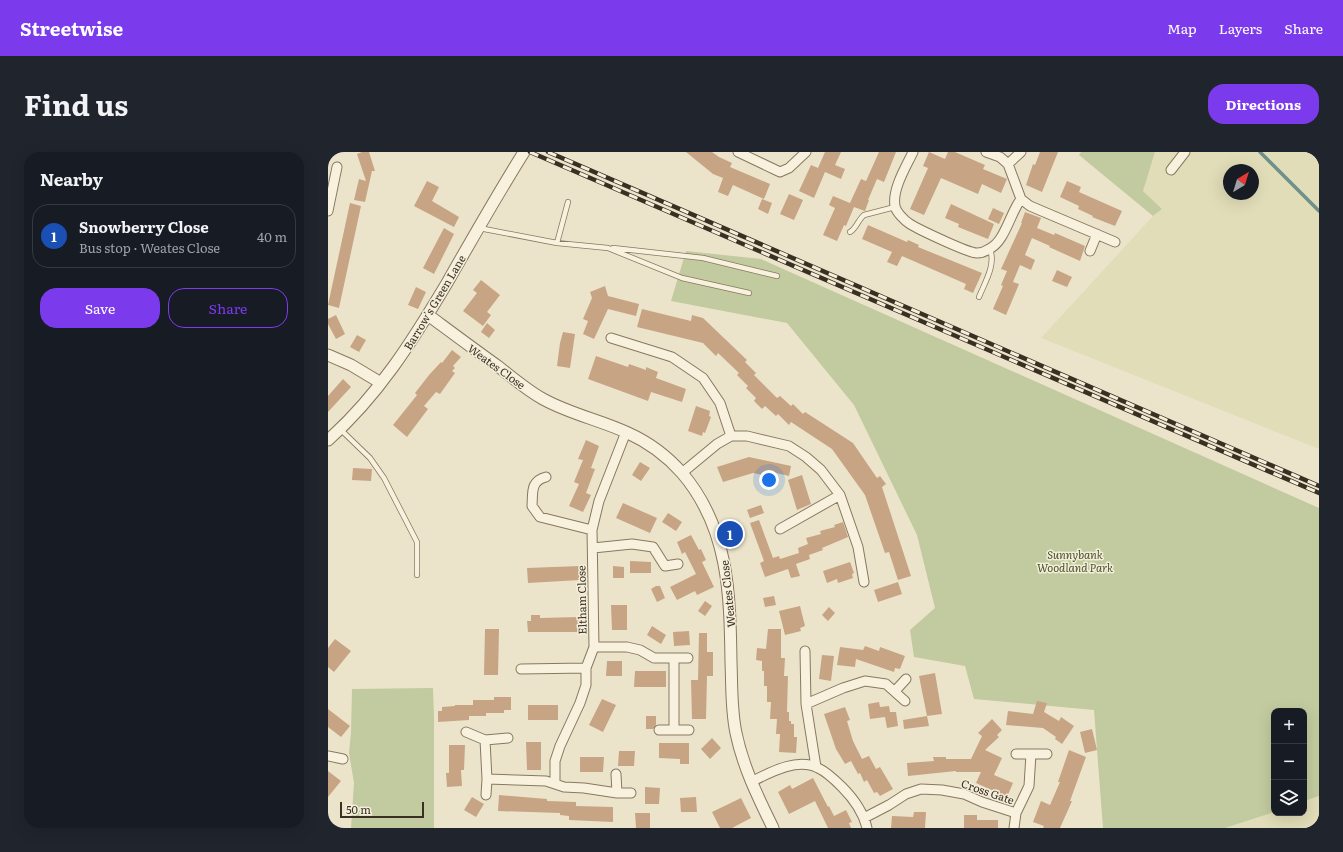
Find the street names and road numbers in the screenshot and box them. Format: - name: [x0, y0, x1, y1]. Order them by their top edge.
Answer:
- street label: Barrow's Green Lane: [399, 251, 469, 353]
- street label: Weates Close: [465, 340, 529, 392]
- street label: Weates Close: [715, 559, 738, 628]
- street label: Eltham Close: [572, 565, 590, 635]
- street label: Cross Gate: [959, 774, 1017, 808]

